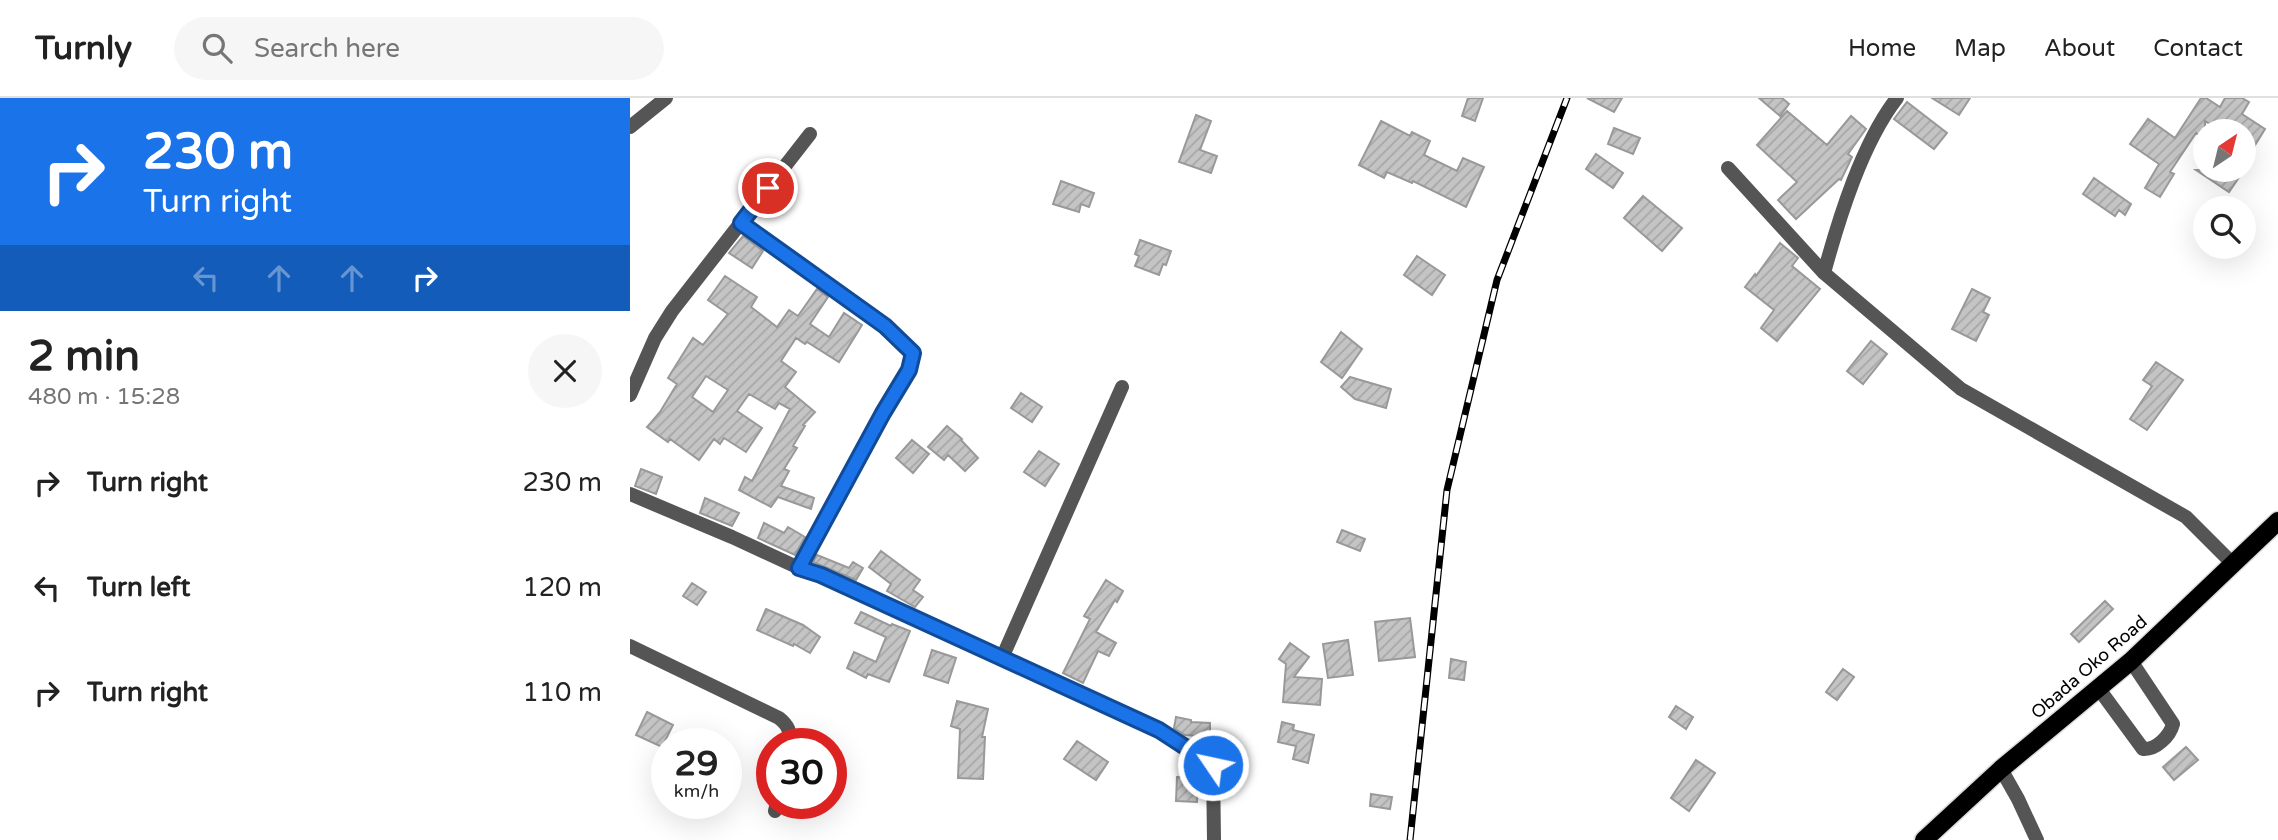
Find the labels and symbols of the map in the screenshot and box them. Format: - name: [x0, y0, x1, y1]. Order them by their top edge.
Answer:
- north arrow: [2193, 119, 2256, 182]
- pin: [738, 158, 798, 218]
- street label: Obada Oko Road: [2026, 610, 2152, 724]
- speed limit sign: 30: [756, 728, 847, 819]
- position arrow: [1176, 728, 1250, 802]

